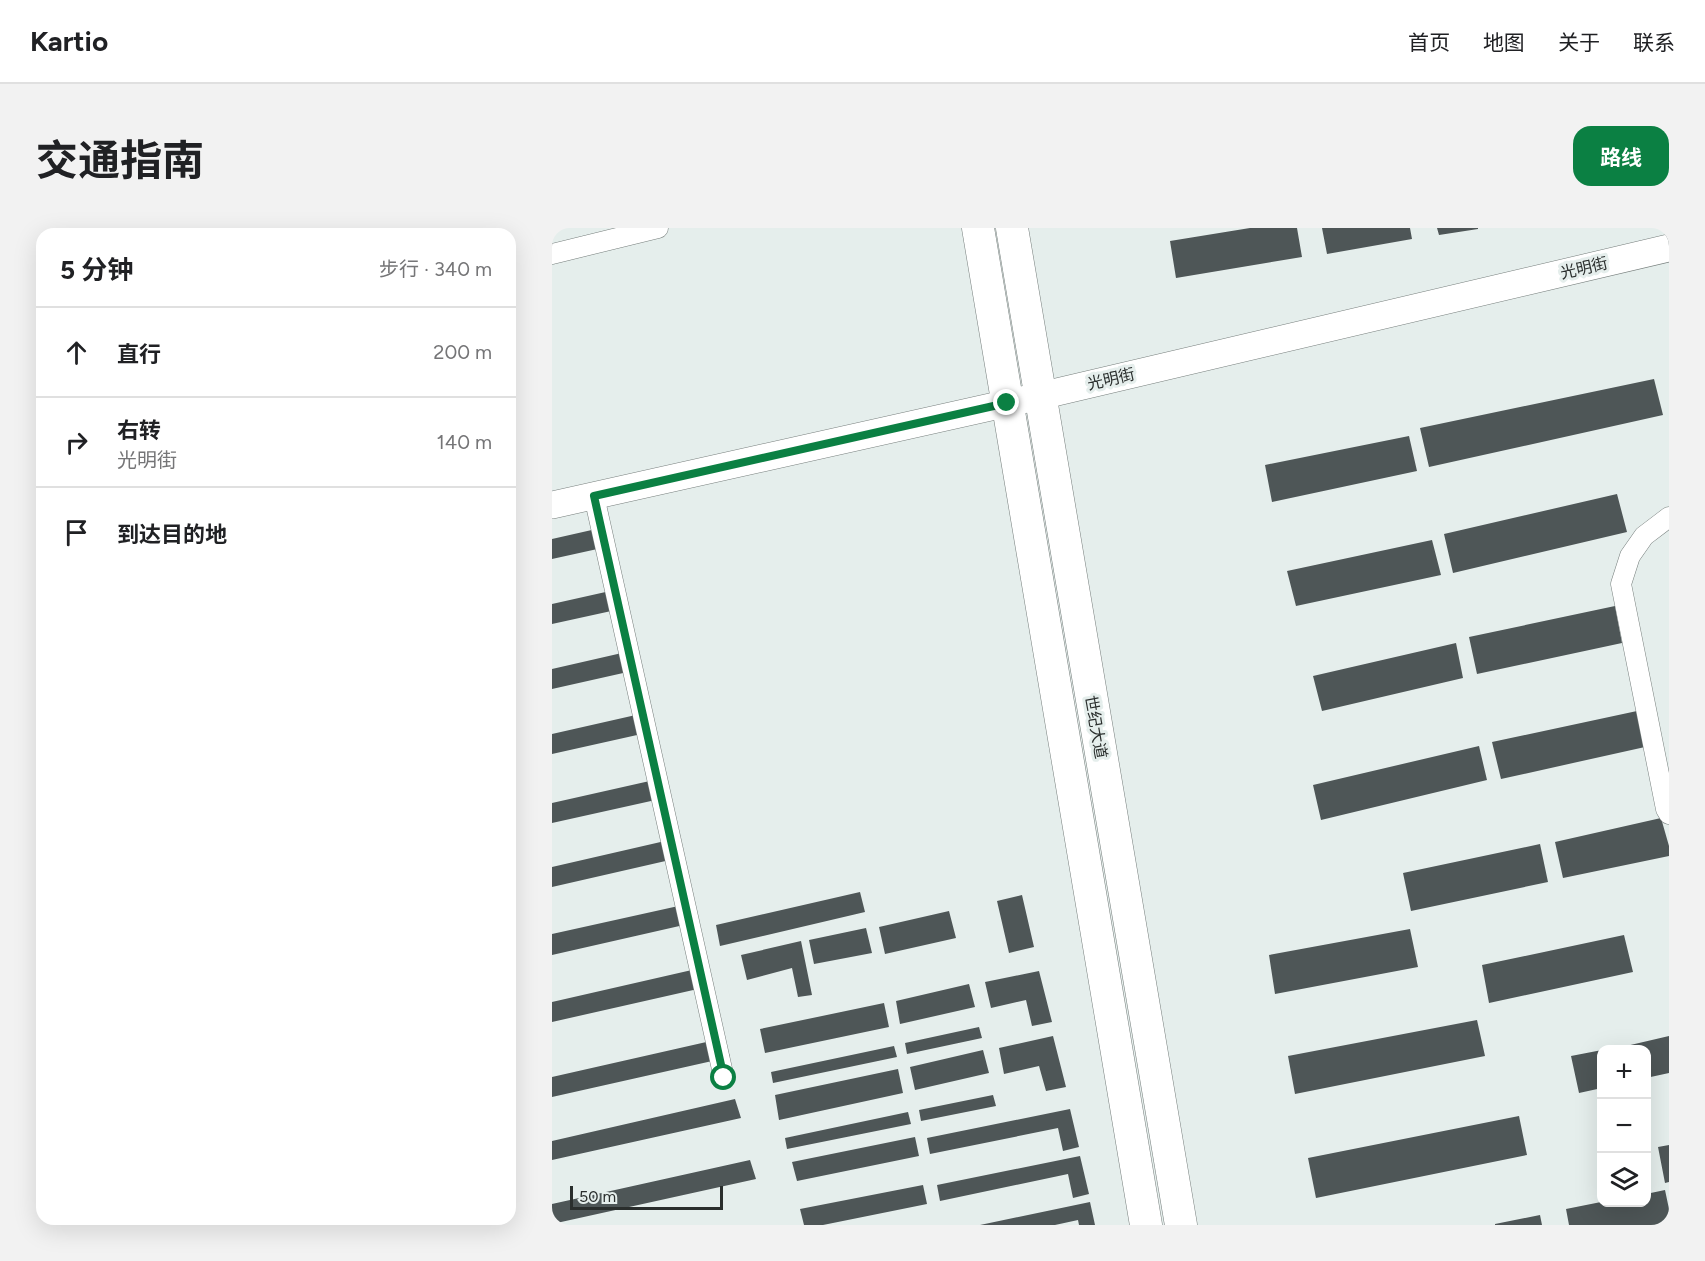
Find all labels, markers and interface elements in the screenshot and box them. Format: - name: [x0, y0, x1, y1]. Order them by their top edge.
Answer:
- text: Kartio: [30, 24, 108, 58]
- text: 首页: [1408, 30, 1450, 55]
- text: 地图: [1483, 30, 1525, 55]
- text: 关于: [1558, 30, 1600, 55]
- text: 联系: [1633, 30, 1675, 55]
- button: 路线: [1573, 126, 1669, 186]
- text: 交通指南: [36, 135, 204, 186]
- street label: 光明街: [1558, 253, 1610, 283]
- text: 5 分钟: [60, 254, 133, 286]
- text: 步行 · 340 m: [379, 257, 492, 281]
- icon: ahead: [60, 336, 93, 369]
- text: 200 m: [433, 340, 492, 364]
- text: 直行: [117, 341, 161, 368]
- street label: 光明街: [1085, 364, 1137, 394]
- route end: [993, 389, 1019, 415]
- text: 右转: [117, 417, 161, 444]
- icon: right: [60, 426, 93, 459]
- text: 140 m: [437, 430, 492, 454]
- text: 光明街: [117, 448, 177, 472]
- icon: arrive: [60, 516, 93, 549]
- text: 到达目的地: [117, 521, 227, 548]
- street label: 世纪大道: [1081, 694, 1111, 760]
- map controls: [1597, 1045, 1651, 1207]
- button: +: [1597, 1045, 1651, 1099]
- route start: [710, 1064, 736, 1090]
- button: −: [1597, 1099, 1651, 1153]
- button: layers: [1597, 1153, 1651, 1207]
- scale bar: [570, 1183, 723, 1210]
- text: 50 m: [579, 1187, 616, 1206]

